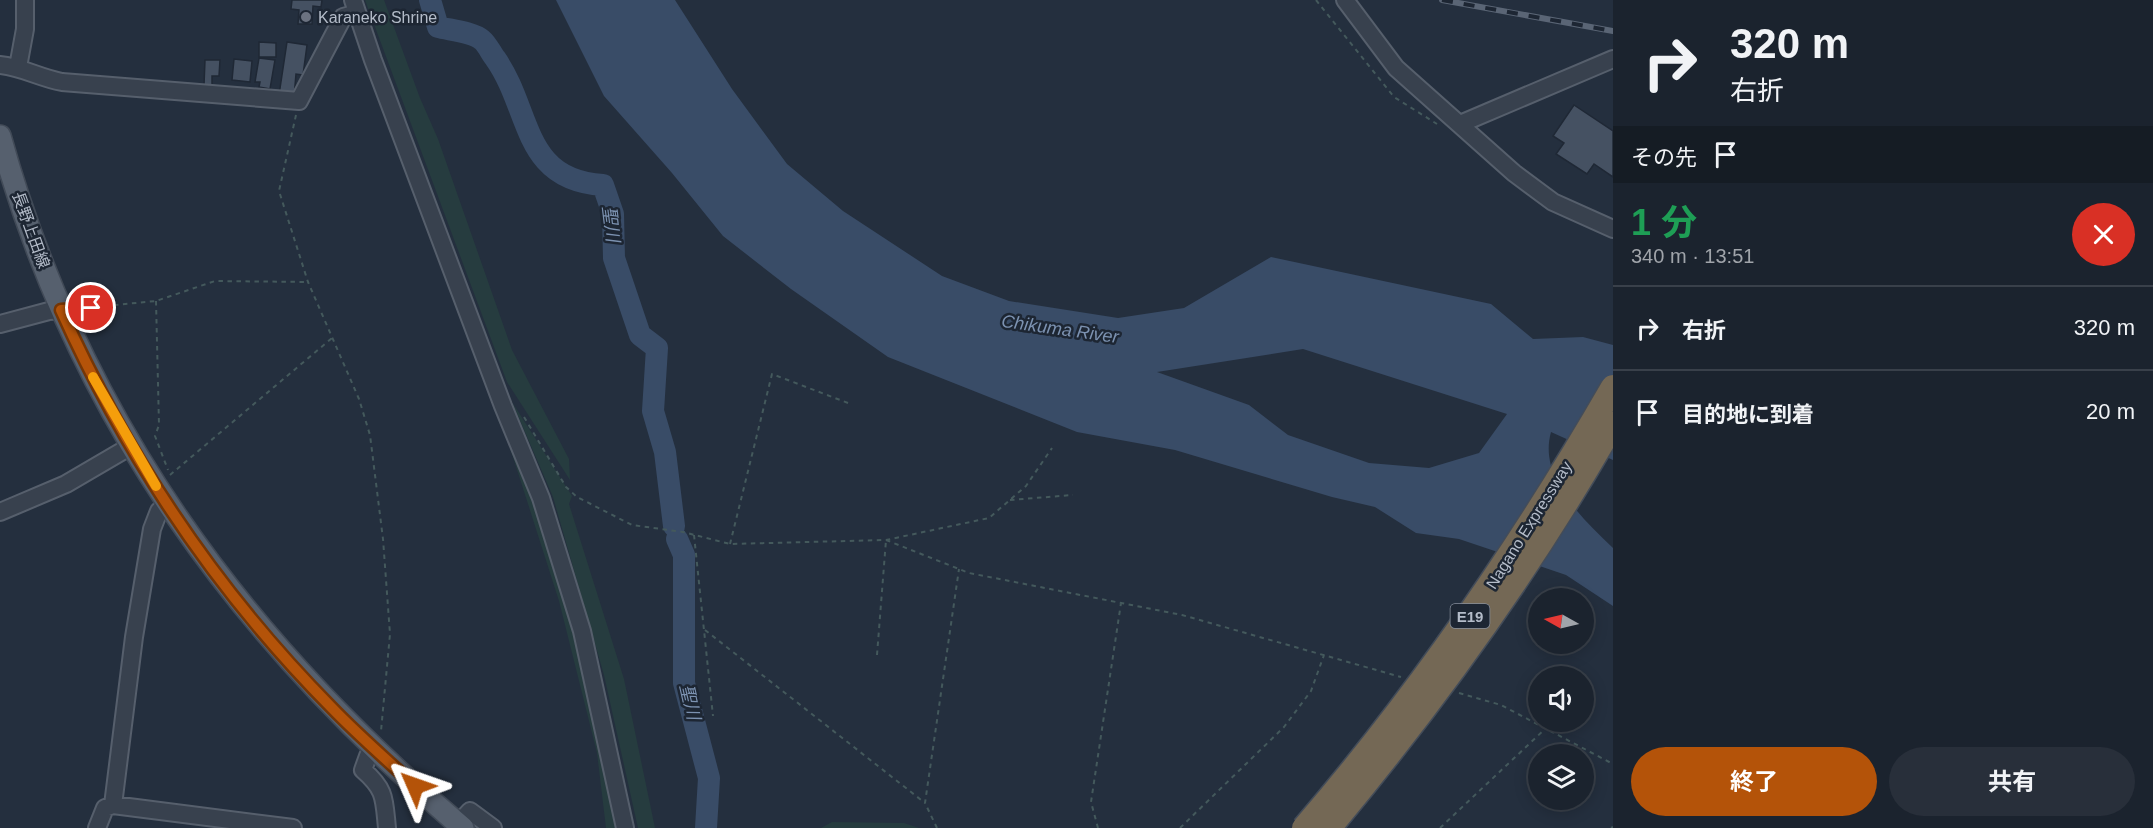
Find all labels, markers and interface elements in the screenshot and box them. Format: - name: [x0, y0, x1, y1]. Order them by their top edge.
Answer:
- place label: Karaneko Shrine: [318, 9, 437, 26]
- marker: Karaneko Shrine: [299, 10, 313, 24]
- text: 320 m: [1730, 20, 1849, 67]
- icon: right: [1631, 24, 1709, 102]
- text: 右折: [1730, 76, 1784, 106]
- icon: arrive: [1709, 138, 1742, 171]
- text: その先: [1631, 145, 1697, 170]
- street label: 長野上田線: [9, 189, 53, 271]
- text: 1 分: [1631, 202, 1697, 243]
- button: close: [2072, 203, 2135, 266]
- water label: 聖川: [599, 205, 623, 245]
- text: 340 m · 13:51: [1631, 245, 1754, 267]
- pin: [65, 282, 116, 333]
- icon: arrive: [74, 291, 107, 324]
- water label: Chikuma River: [1000, 311, 1121, 347]
- icon: right: [1631, 312, 1664, 345]
- text: 320 m: [2074, 315, 2135, 340]
- text: 右折: [1682, 318, 1726, 343]
- icon: arrive: [1631, 396, 1664, 429]
- text: 20 m: [2086, 399, 2135, 424]
- text: 目的地に到着: [1682, 402, 1814, 427]
- street label: Nagano Expressway: [1483, 458, 1575, 592]
- north arrow: [1528, 588, 1594, 654]
- map controls: [1528, 588, 1594, 810]
- road number: E19: [1450, 604, 1490, 628]
- button: sound: [1528, 666, 1594, 732]
- water label: 聖川: [676, 682, 704, 724]
- button: layers: [1528, 744, 1594, 810]
- button: 終了: [1631, 747, 1877, 816]
- button: 共有: [1889, 747, 2135, 816]
- position arrow: [383, 754, 447, 818]

